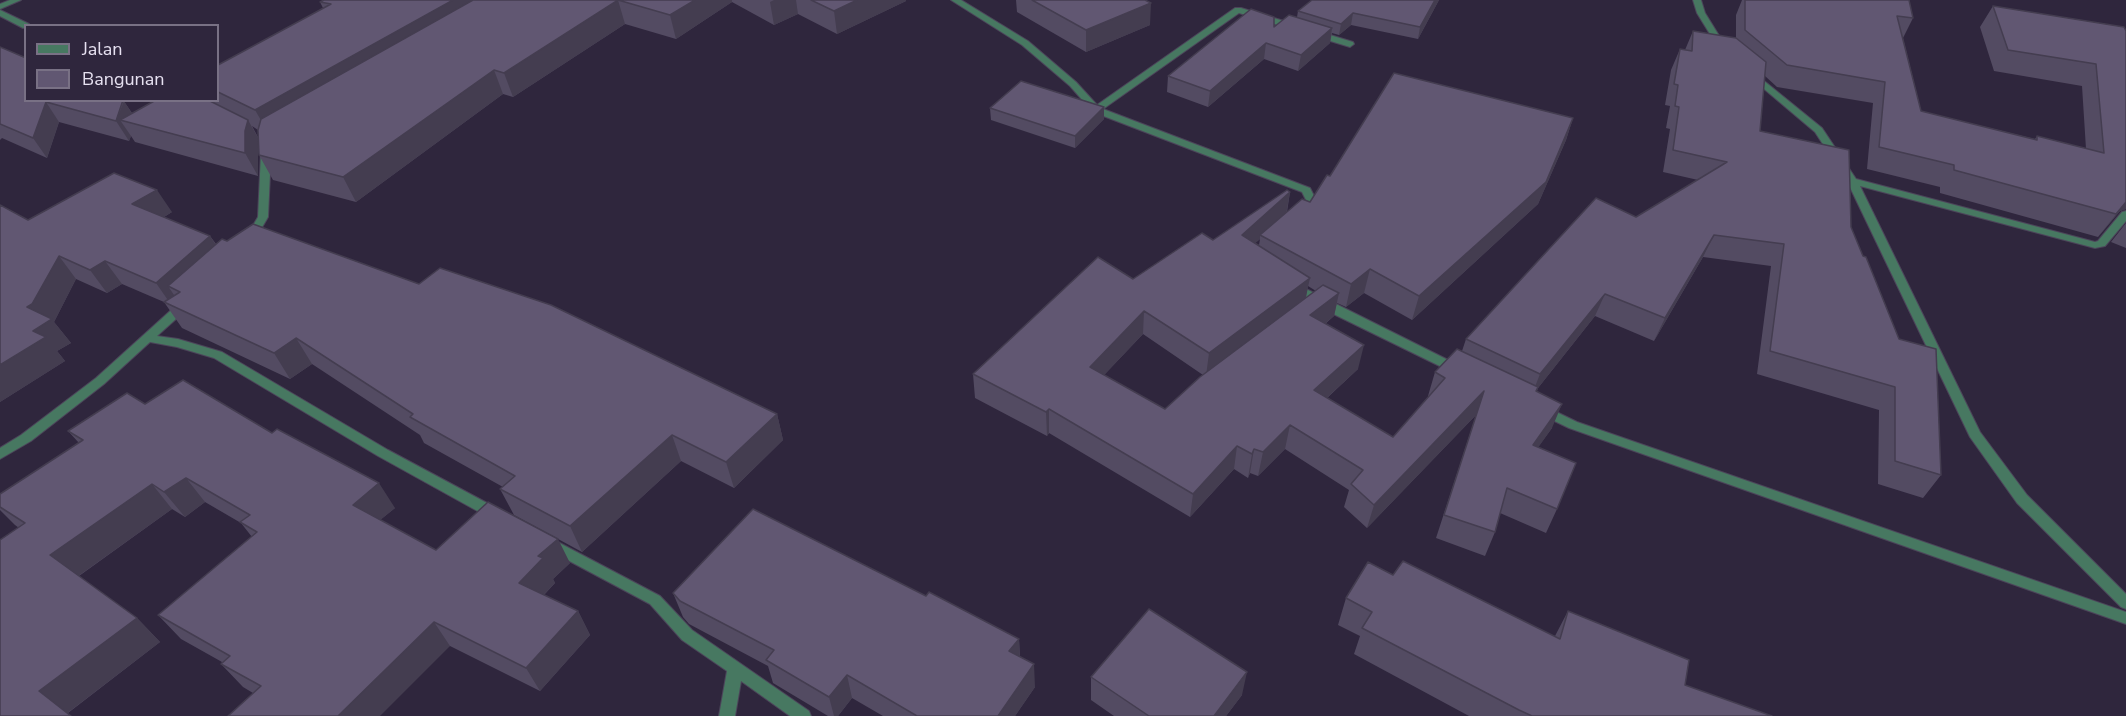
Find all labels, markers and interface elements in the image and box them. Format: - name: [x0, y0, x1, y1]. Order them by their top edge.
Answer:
- legend: [24, 24, 219, 102]
- text: Jalan: [82, 37, 122, 61]
- text: Bangunan: [82, 67, 165, 91]

